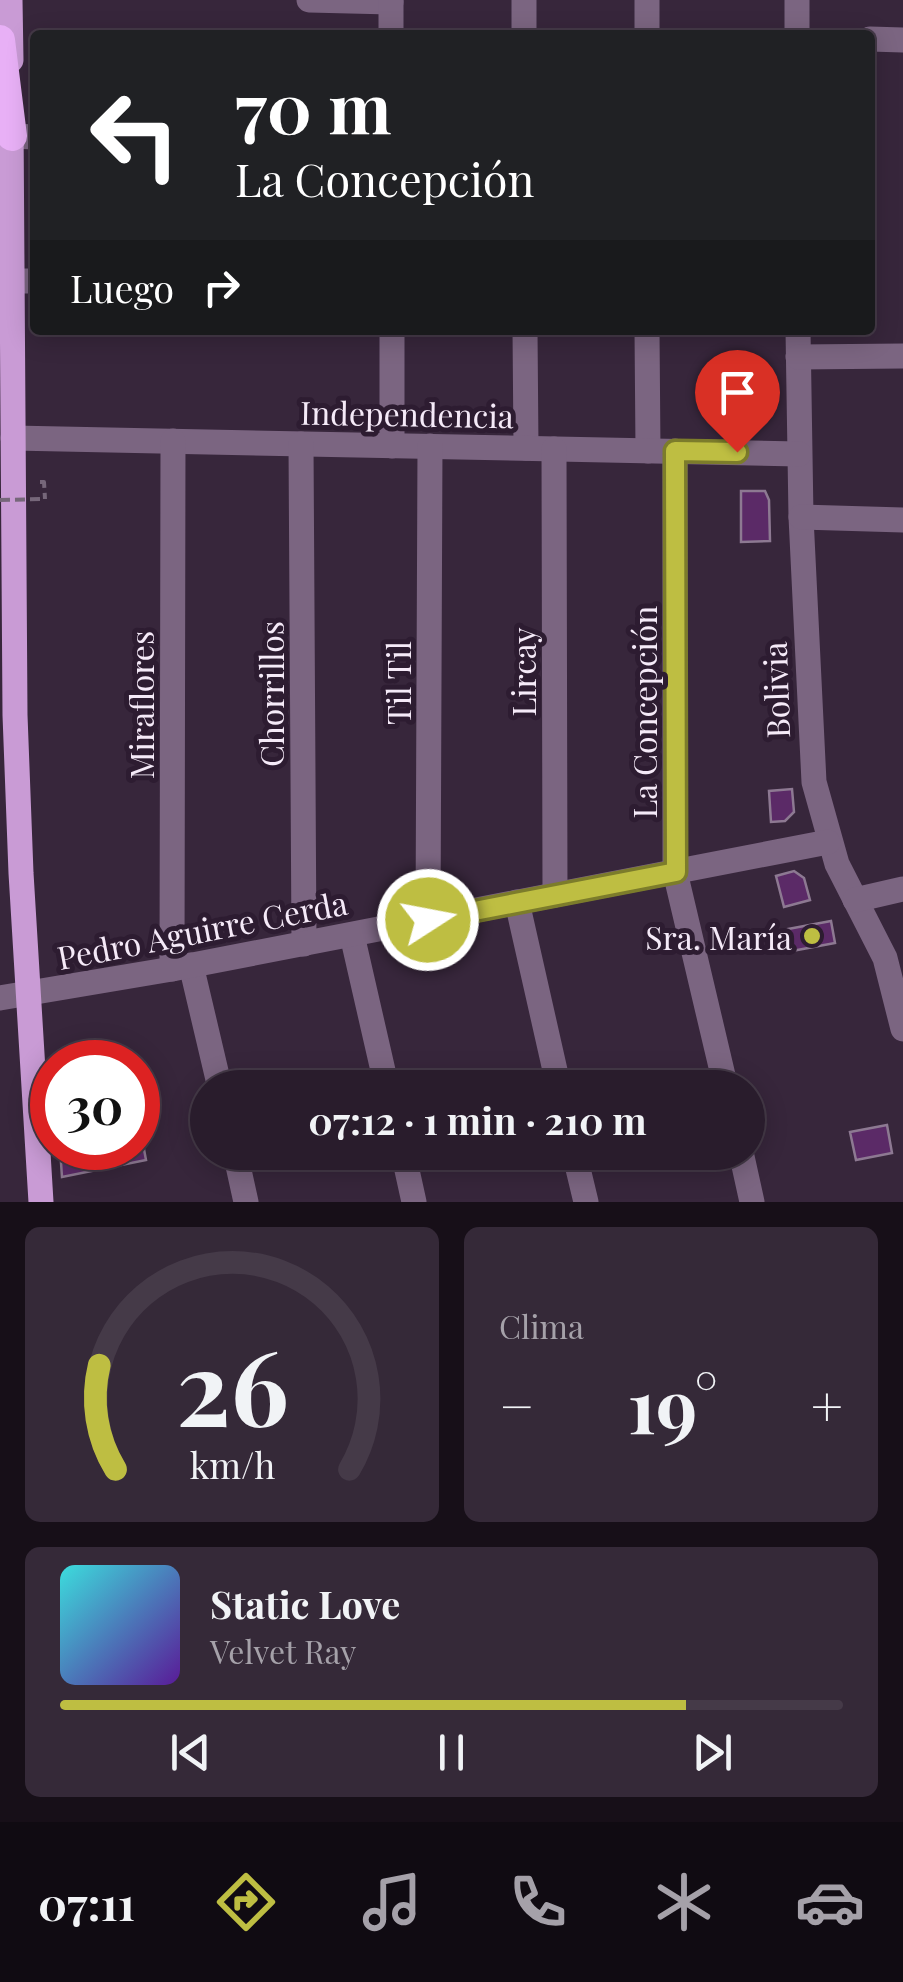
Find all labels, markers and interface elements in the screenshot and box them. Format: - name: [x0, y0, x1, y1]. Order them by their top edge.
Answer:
- text: 70 m: [235, 58, 392, 152]
- icon: left: [70, 70, 200, 200]
- text: La Concepción: [235, 148, 534, 208]
- icon: right: [194, 260, 249, 315]
- text: Luego: [70, 262, 174, 313]
- pin: [695, 350, 780, 453]
- icon: arrive: [710, 365, 765, 420]
- street label: Independencia: [300, 390, 514, 436]
- street label: La Concepción: [622, 606, 665, 818]
- street label: Chorrillos: [249, 621, 292, 767]
- street label: Lircay: [501, 627, 544, 717]
- street label: Miraflores: [119, 631, 162, 779]
- street label: Til Til: [376, 641, 419, 725]
- street label: Bolivia: [752, 641, 798, 739]
- position arrow: [376, 868, 480, 972]
- street label: Pedro Aguirre Cerda: [53, 880, 351, 978]
- place label: Sra. María: [645, 915, 792, 958]
- marker: Sra. María: [801, 925, 823, 947]
- speed limit sign: 30: [30, 1040, 160, 1170]
- text: 07:12 · 1 min · 210 m: [308, 1094, 647, 1145]
- text: Clima: [499, 1304, 584, 1347]
- text: 26: [176, 1314, 288, 1453]
- text: 19°: [627, 1353, 718, 1453]
- text: −: [499, 1367, 535, 1441]
- text: +: [811, 1367, 843, 1441]
- text: km/h: [189, 1440, 275, 1488]
- text: Static Love: [210, 1578, 400, 1629]
- text: Velvet Ray: [210, 1629, 357, 1672]
- icon: previous: [163, 1725, 218, 1780]
- icon: pause: [424, 1725, 479, 1780]
- icon: next: [685, 1725, 740, 1780]
- icon: directions: [211, 1867, 281, 1937]
- icon: music: [357, 1867, 427, 1937]
- icon: phone: [503, 1867, 573, 1937]
- icon: climate: [649, 1867, 719, 1937]
- icon: car: [795, 1867, 865, 1937]
- text: 07:11: [38, 1872, 135, 1932]

